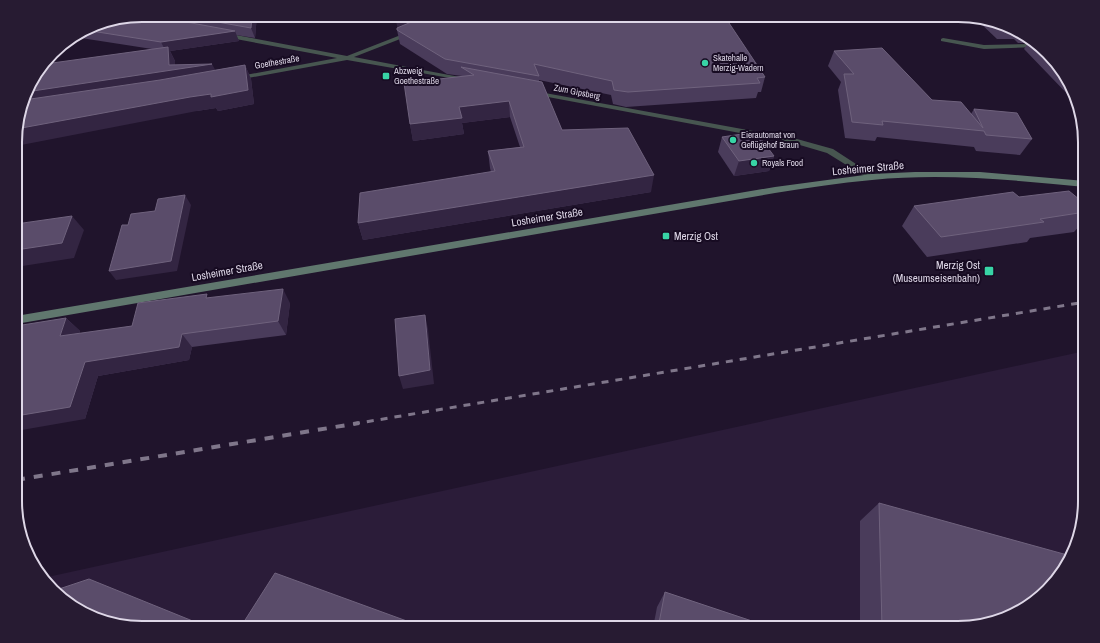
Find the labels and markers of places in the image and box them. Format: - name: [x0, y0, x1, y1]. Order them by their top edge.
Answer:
- place label: Skatehalle Merzig-Wadern: [713, 52, 764, 74]
- marker: Skatehalle Merzig-Wadern: [700, 58, 710, 68]
- place label: Abzweig Goethestraße: [393, 65, 439, 87]
- marker: Abzweig Goethestraße: [381, 71, 391, 81]
- place label: Eierautomat von Geflügehof Braun: [741, 129, 799, 151]
- marker: Eierautomat von Geflügehof Braun: [728, 135, 738, 145]
- place label: Royals Food: [762, 157, 803, 169]
- marker: Royals Food: [749, 158, 759, 168]
- place label: Merzig Ost: [674, 229, 719, 243]
- marker: Merzig Ost: [661, 231, 671, 241]
- place label: Merzig Ost (Museumseisenbahn): [893, 258, 980, 285]
- marker: Merzig Ost (Museumseisenbahn): [983, 265, 995, 277]

